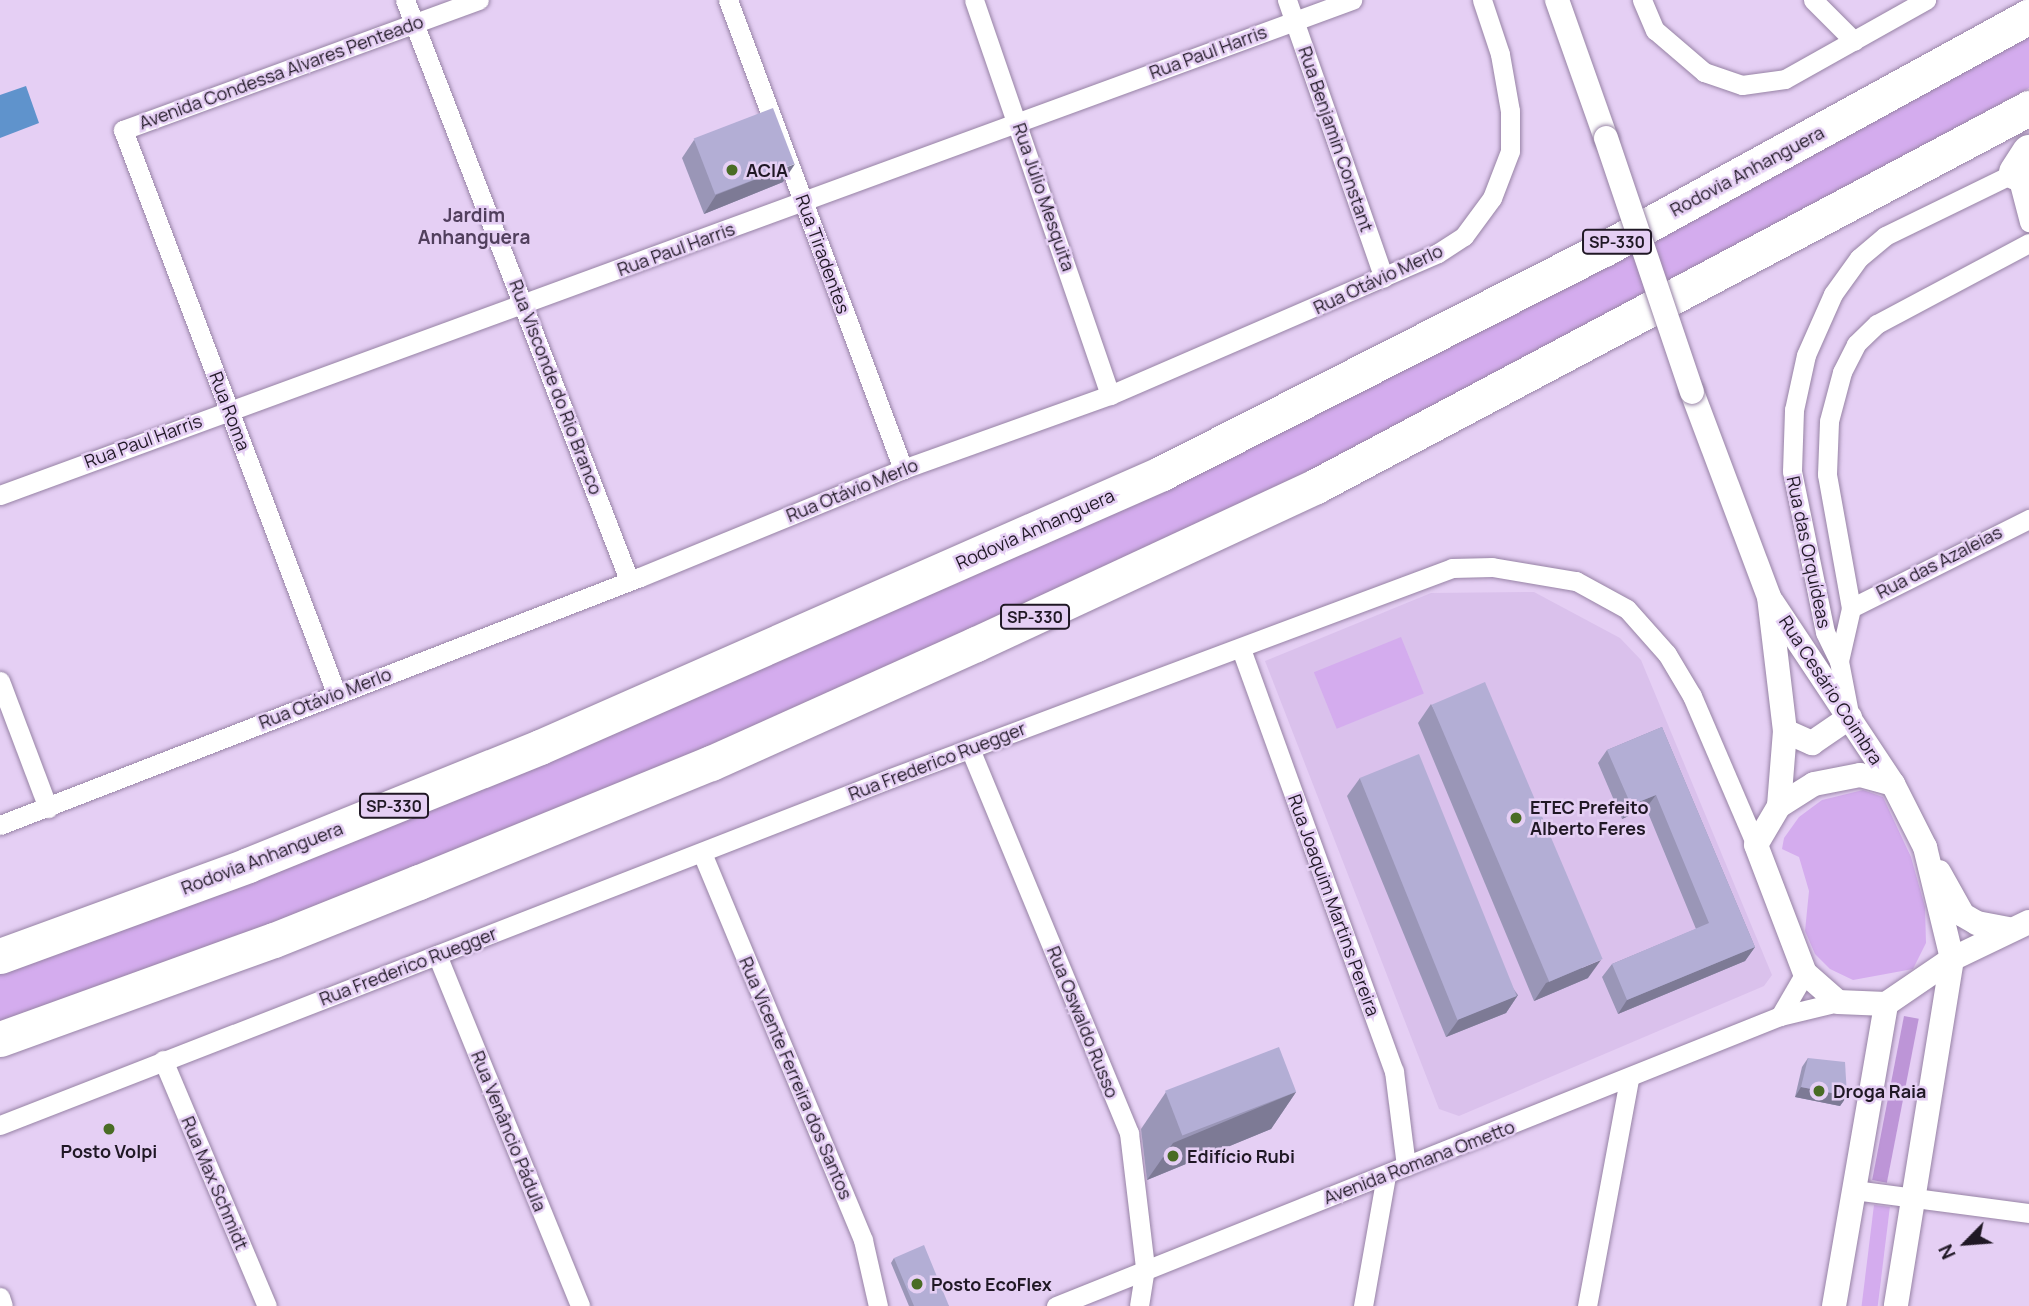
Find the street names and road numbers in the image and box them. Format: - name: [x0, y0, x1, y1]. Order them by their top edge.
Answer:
- street label: Avenida Condessa Alvares Penteado: [136, 10, 426, 134]
- street label: Rua Paul Harris: [1146, 21, 1270, 83]
- street label: Rua Benjamin Constant: [1294, 43, 1378, 235]
- street label: Rua Júlio Mesquita: [1009, 120, 1079, 274]
- street label: Rodovia Anhanguera: [1666, 121, 1828, 221]
- street label: Rua Tiradentes: [791, 192, 855, 316]
- street label: Rua Paul Harris: [614, 218, 738, 280]
- road number: SP-330: [1582, 230, 1652, 254]
- street label: Rua Otávio Merlo: [1310, 240, 1446, 318]
- street label: Rua Visconde do Rio Branco: [505, 277, 607, 497]
- street label: Rua Roma: [205, 368, 255, 454]
- street label: Rua Paul Harris: [81, 410, 205, 472]
- street label: Rua Otávio Merlo: [783, 454, 921, 526]
- street label: Rua das Orquídeas: [1782, 474, 1836, 630]
- street label: Rodovia Anhanguera: [952, 484, 1118, 574]
- street label: Rua das Azaleias: [1873, 521, 2005, 603]
- road number: SP-330: [1000, 604, 1070, 630]
- street label: Rua Cesário Coimbra: [1775, 611, 1887, 769]
- street label: Rua Otávio Merlo: [256, 663, 394, 733]
- street label: Rua Frederico Ruegger: [845, 717, 1029, 805]
- street label: Rua Joaquim Martins Pereira: [1284, 791, 1384, 1019]
- road number: SP-330: [359, 793, 429, 818]
- street label: Rodovia Anhanguera: [178, 817, 346, 899]
- street label: Rua Frederico Ruegger: [316, 922, 500, 1010]
- street label: Rua Oswaldo Russo: [1043, 943, 1123, 1101]
- street label: Rua Vicente Ferreira dos Santos: [735, 953, 857, 1203]
- street label: Rua Venâncio Pádula: [467, 1048, 551, 1214]
- street label: Rua Max Schmidt: [177, 1113, 253, 1253]
- street label: Avenida Romana Ometto: [1320, 1116, 1518, 1208]

